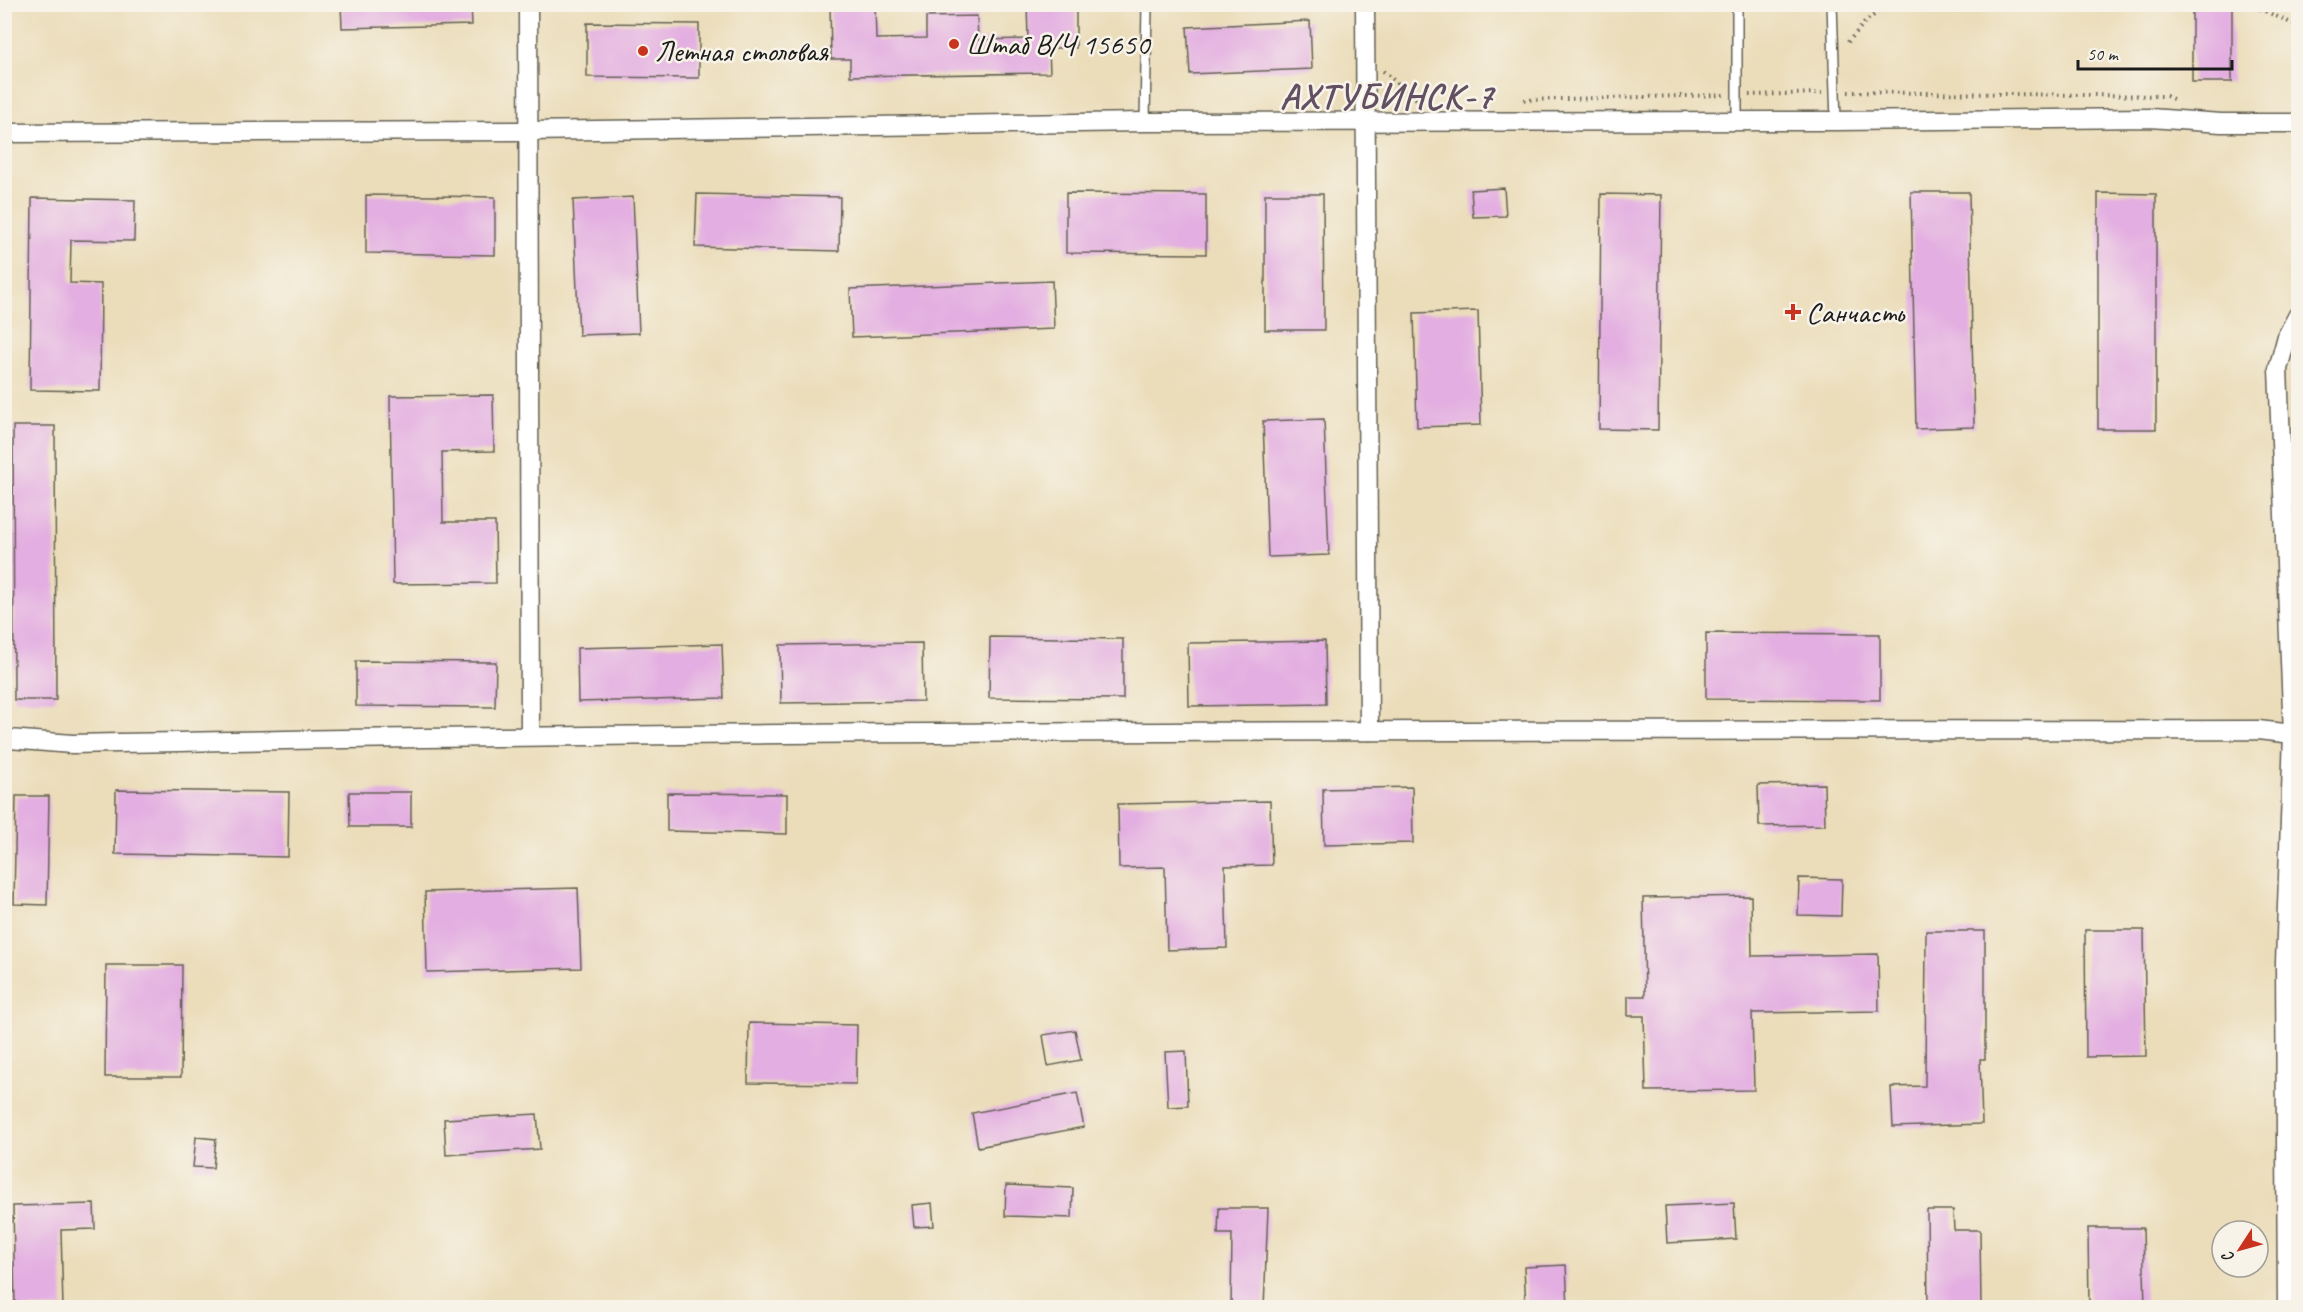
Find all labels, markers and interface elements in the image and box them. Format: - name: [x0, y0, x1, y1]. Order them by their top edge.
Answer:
- place label: Штаб В/Ч 15650: [966, 25, 1152, 63]
- place label: Летная столовая: [655, 32, 829, 70]
- scale bar: [2078, 33, 2232, 71]
- marker: Штаб В/Ч 15650: [947, 37, 961, 51]
- text: 50 m: [2087, 43, 2120, 65]
- marker: Летная столовая: [636, 44, 650, 58]
- district label: АХТУБИНСК-7: [1280, 73, 1497, 119]
- place label: Санчасть: [1806, 293, 1905, 331]
- marker: Санчасть: [1784, 303, 1802, 321]
- north arrow: [2210, 1219, 2270, 1279]
- text: С: [2217, 1246, 2239, 1266]

